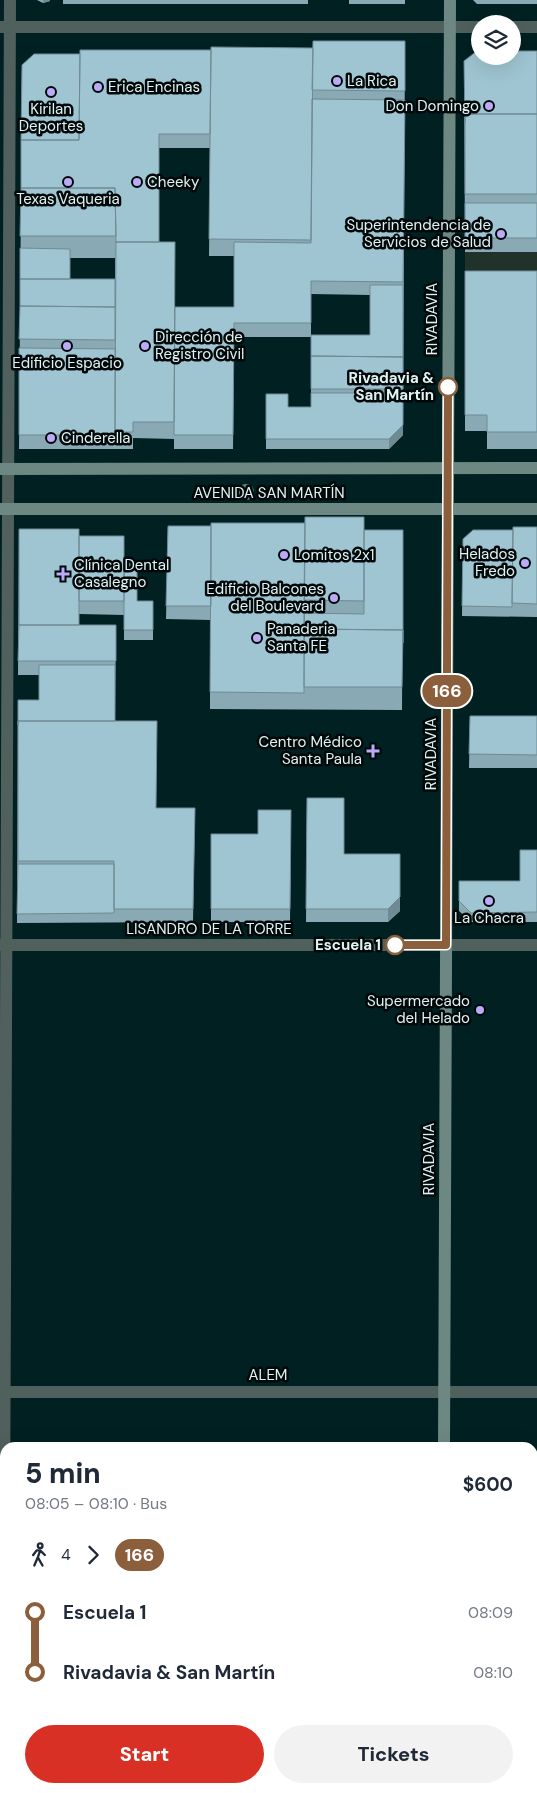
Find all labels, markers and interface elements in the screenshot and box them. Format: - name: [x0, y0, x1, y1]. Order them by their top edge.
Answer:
- map controls: [471, 15, 521, 65]
- button: layers: [471, 15, 521, 65]
- place label: La Rica: [347, 71, 396, 91]
- marker: La Rica: [331, 75, 343, 87]
- place label: Erica Encinas: [108, 77, 200, 97]
- marker: Erica Encinas: [92, 81, 104, 93]
- marker: Kirilan Deportes: [45, 86, 57, 98]
- place label: Don Domingo: [385, 96, 479, 116]
- place label: Kirilan Deportes: [19, 99, 83, 136]
- marker: Don Domingo: [483, 100, 495, 112]
- place label: Cheeky: [147, 172, 200, 192]
- marker: Texas Vaqueria: [62, 176, 74, 188]
- marker: Cheeky: [131, 176, 143, 188]
- place label: Texas Vaqueria: [16, 189, 120, 209]
- place label: Superintendencia de Servicios de Salud: [346, 215, 491, 252]
- marker: Superintendencia de Servicios de Salud: [495, 228, 507, 240]
- street label: RIVADAVIA: [422, 283, 442, 355]
- place label: Dirección de Registro Civil: [155, 327, 244, 364]
- marker: Edificio Espacio: [61, 340, 73, 352]
- marker: Dirección de Registro Civil: [139, 340, 151, 352]
- place label: Edificio Espacio: [12, 353, 122, 373]
- place label: Rivadavia & San Martín: [349, 368, 434, 405]
- marker: Rivadavia & San Martín: [438, 377, 458, 397]
- place label: Cinderella: [61, 428, 131, 448]
- marker: Cinderella: [45, 432, 57, 444]
- street label: AVENIDA SAN MARTÍN: [193, 483, 345, 503]
- place label: Helados Fredo: [459, 544, 515, 581]
- place label: Lomitos 2x1: [294, 545, 374, 565]
- marker: Lomitos 2x1: [278, 549, 290, 561]
- place label: Clínica Dental Casalegno: [74, 555, 169, 592]
- marker: Helados Fredo: [519, 557, 531, 569]
- marker: Clínica Dental Casalegno: [56, 567, 70, 581]
- place label: Edificio Balcones del Boulevard: [206, 579, 324, 616]
- marker: Edificio Balcones del Boulevard: [328, 592, 340, 604]
- place label: Panaderia Santa FE: [267, 619, 336, 656]
- marker: Panaderia Santa FE: [251, 632, 263, 644]
- line badge: 166: [418, 675, 476, 707]
- text: 166: [432, 679, 462, 703]
- street label: RIVADAVIA: [421, 718, 441, 790]
- place label: Centro Médico Santa Paula: [258, 732, 362, 769]
- marker: Centro Médico Santa Paula: [366, 744, 380, 758]
- marker: La Chacra: [483, 895, 495, 907]
- place label: La Chacra: [454, 908, 524, 928]
- street label: LISANDRO DE LA TORRE: [126, 919, 292, 939]
- place label: Escuela 1: [315, 935, 381, 955]
- marker: Escuela 1: [385, 935, 405, 955]
- place label: Supermercado del Helado: [367, 991, 470, 1028]
- marker: Supermercado del Helado: [474, 1004, 486, 1016]
- street label: RIVADAVIA: [419, 1123, 439, 1195]
- street label: ALEM: [249, 1365, 287, 1385]
- text: 5 min: [25, 1455, 101, 1492]
- text: $600: [463, 1472, 513, 1497]
- text: 08:05 – 08:10 · Bus: [25, 1493, 167, 1514]
- icon: walk: [25, 1541, 53, 1569]
- icon: forward: [79, 1541, 107, 1569]
- text: 166: [125, 1543, 154, 1567]
- text: 4: [61, 1544, 71, 1565]
- text: Escuela 1: [63, 1600, 146, 1625]
- text: 08:09: [468, 1602, 513, 1623]
- text: Rivadavia & San Martín: [63, 1660, 275, 1685]
- text: 08:10: [473, 1662, 513, 1683]
- button: Start: [25, 1725, 264, 1783]
- button: Tickets: [274, 1725, 513, 1783]

